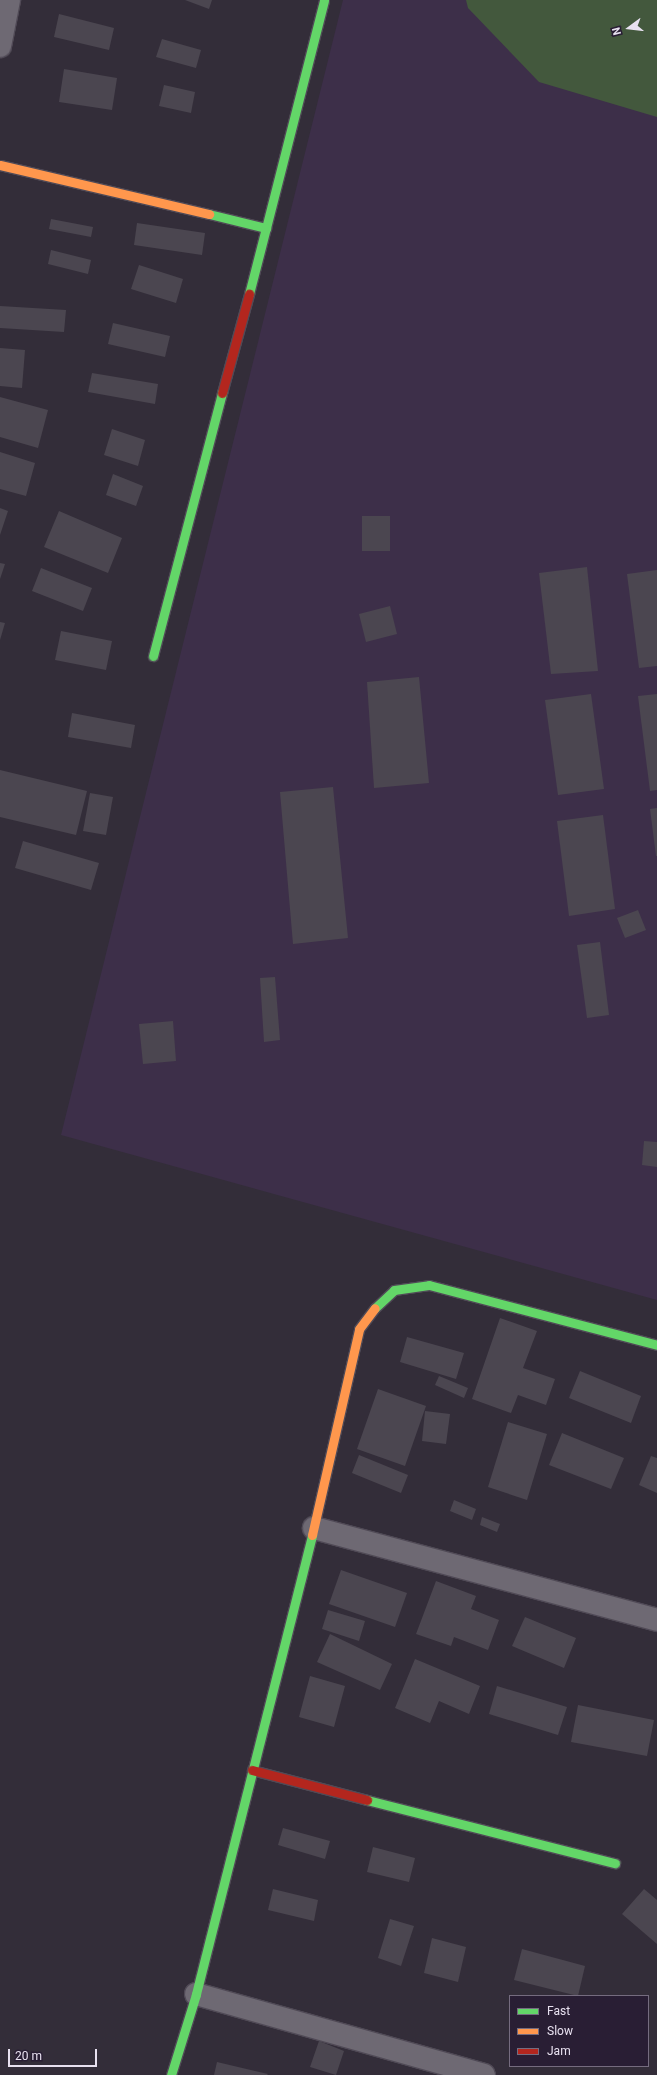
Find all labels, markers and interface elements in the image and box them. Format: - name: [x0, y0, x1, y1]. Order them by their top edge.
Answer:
- north arrow: [609, 8, 649, 48]
- text: N: [610, 26, 624, 37]
- legend: [509, 1995, 649, 2067]
- text: Fast: [547, 2004, 570, 2018]
- text: Slow: [547, 2024, 573, 2038]
- scale bar: [10, 2041, 99, 2067]
- text: Jam: [547, 2044, 571, 2058]
- text: 20 m: [15, 2049, 42, 2063]

